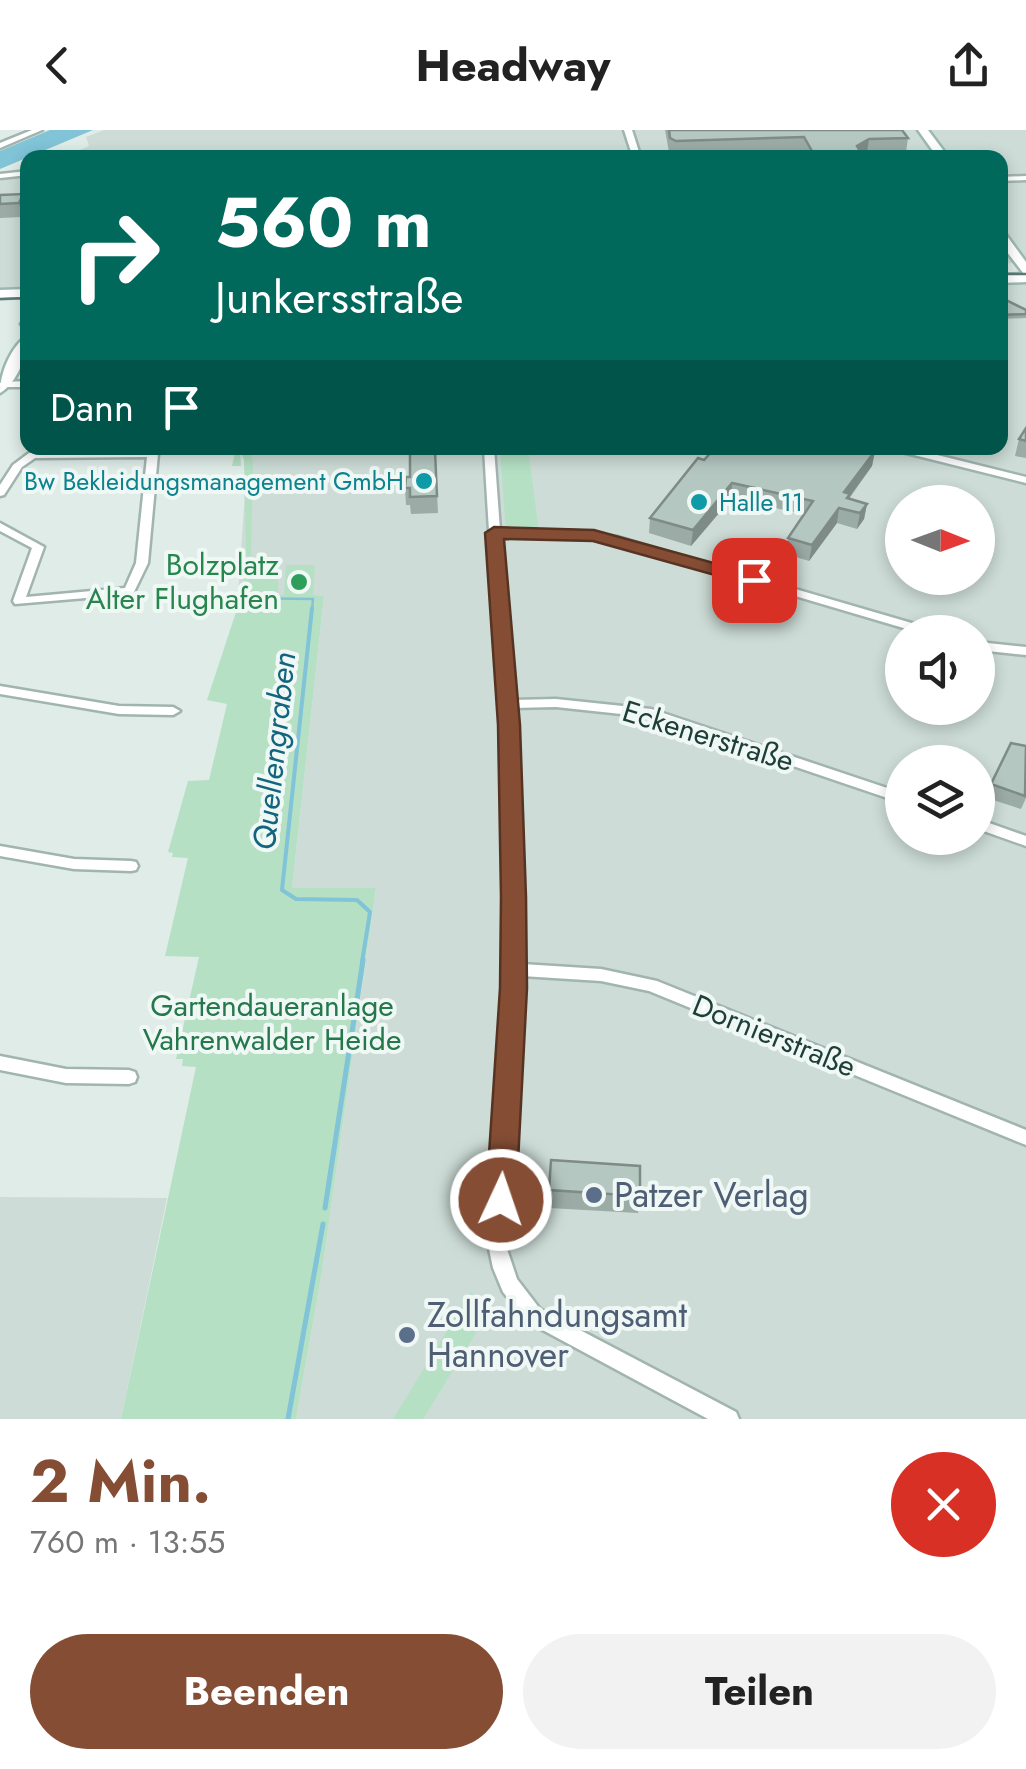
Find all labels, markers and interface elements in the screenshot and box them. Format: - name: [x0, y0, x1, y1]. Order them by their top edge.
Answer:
- text: Headway: [416, 33, 610, 98]
- icon: back: [30, 38, 85, 93]
- icon: share: [941, 38, 996, 93]
- text: 560 m: [215, 172, 432, 273]
- icon: right: [50, 190, 180, 320]
- text: Junkersstraße: [215, 265, 464, 330]
- text: Dann: [50, 380, 134, 435]
- icon: arrive: [154, 380, 209, 435]
- place label: Bw Bekleidungsmanagement GmbH: [24, 463, 404, 499]
- marker: Bw Bekleidungsmanagement GmbH: [413, 470, 435, 492]
- place label: Halle 11: [719, 484, 803, 520]
- north arrow: [885, 485, 995, 595]
- map controls: [885, 485, 995, 855]
- marker: Halle 11: [688, 491, 710, 513]
- pin: [712, 538, 797, 623]
- place label: Bolzplatz Alter Flughafen: [86, 543, 279, 620]
- icon: arrive: [727, 553, 782, 608]
- marker: Bolzplatz Alter Flughafen: [288, 571, 310, 593]
- button: sound: [885, 615, 995, 725]
- water label: Quellengraben: [241, 649, 307, 853]
- street label: Eckenerstraße: [617, 689, 799, 782]
- button: layers: [885, 745, 995, 855]
- street label: Dornierstraße: [686, 983, 862, 1088]
- park label: Gartendaueranlage Vahrenwalder Heide: [143, 984, 401, 1061]
- position arrow: [449, 1148, 553, 1252]
- place label: Patzer Verlag: [614, 1170, 809, 1220]
- marker: Patzer Verlag: [583, 1184, 605, 1206]
- place label: Zollfahndungsamt Hannover: [427, 1290, 688, 1380]
- marker: Zollfahndungsamt Hannover: [396, 1324, 418, 1346]
- text: 2 Min.: [30, 1438, 211, 1525]
- button: close: [891, 1452, 996, 1557]
- text: 760 m · 13:55: [30, 1519, 225, 1565]
- button: Beenden: [30, 1634, 503, 1749]
- button: Teilen: [523, 1634, 996, 1749]

